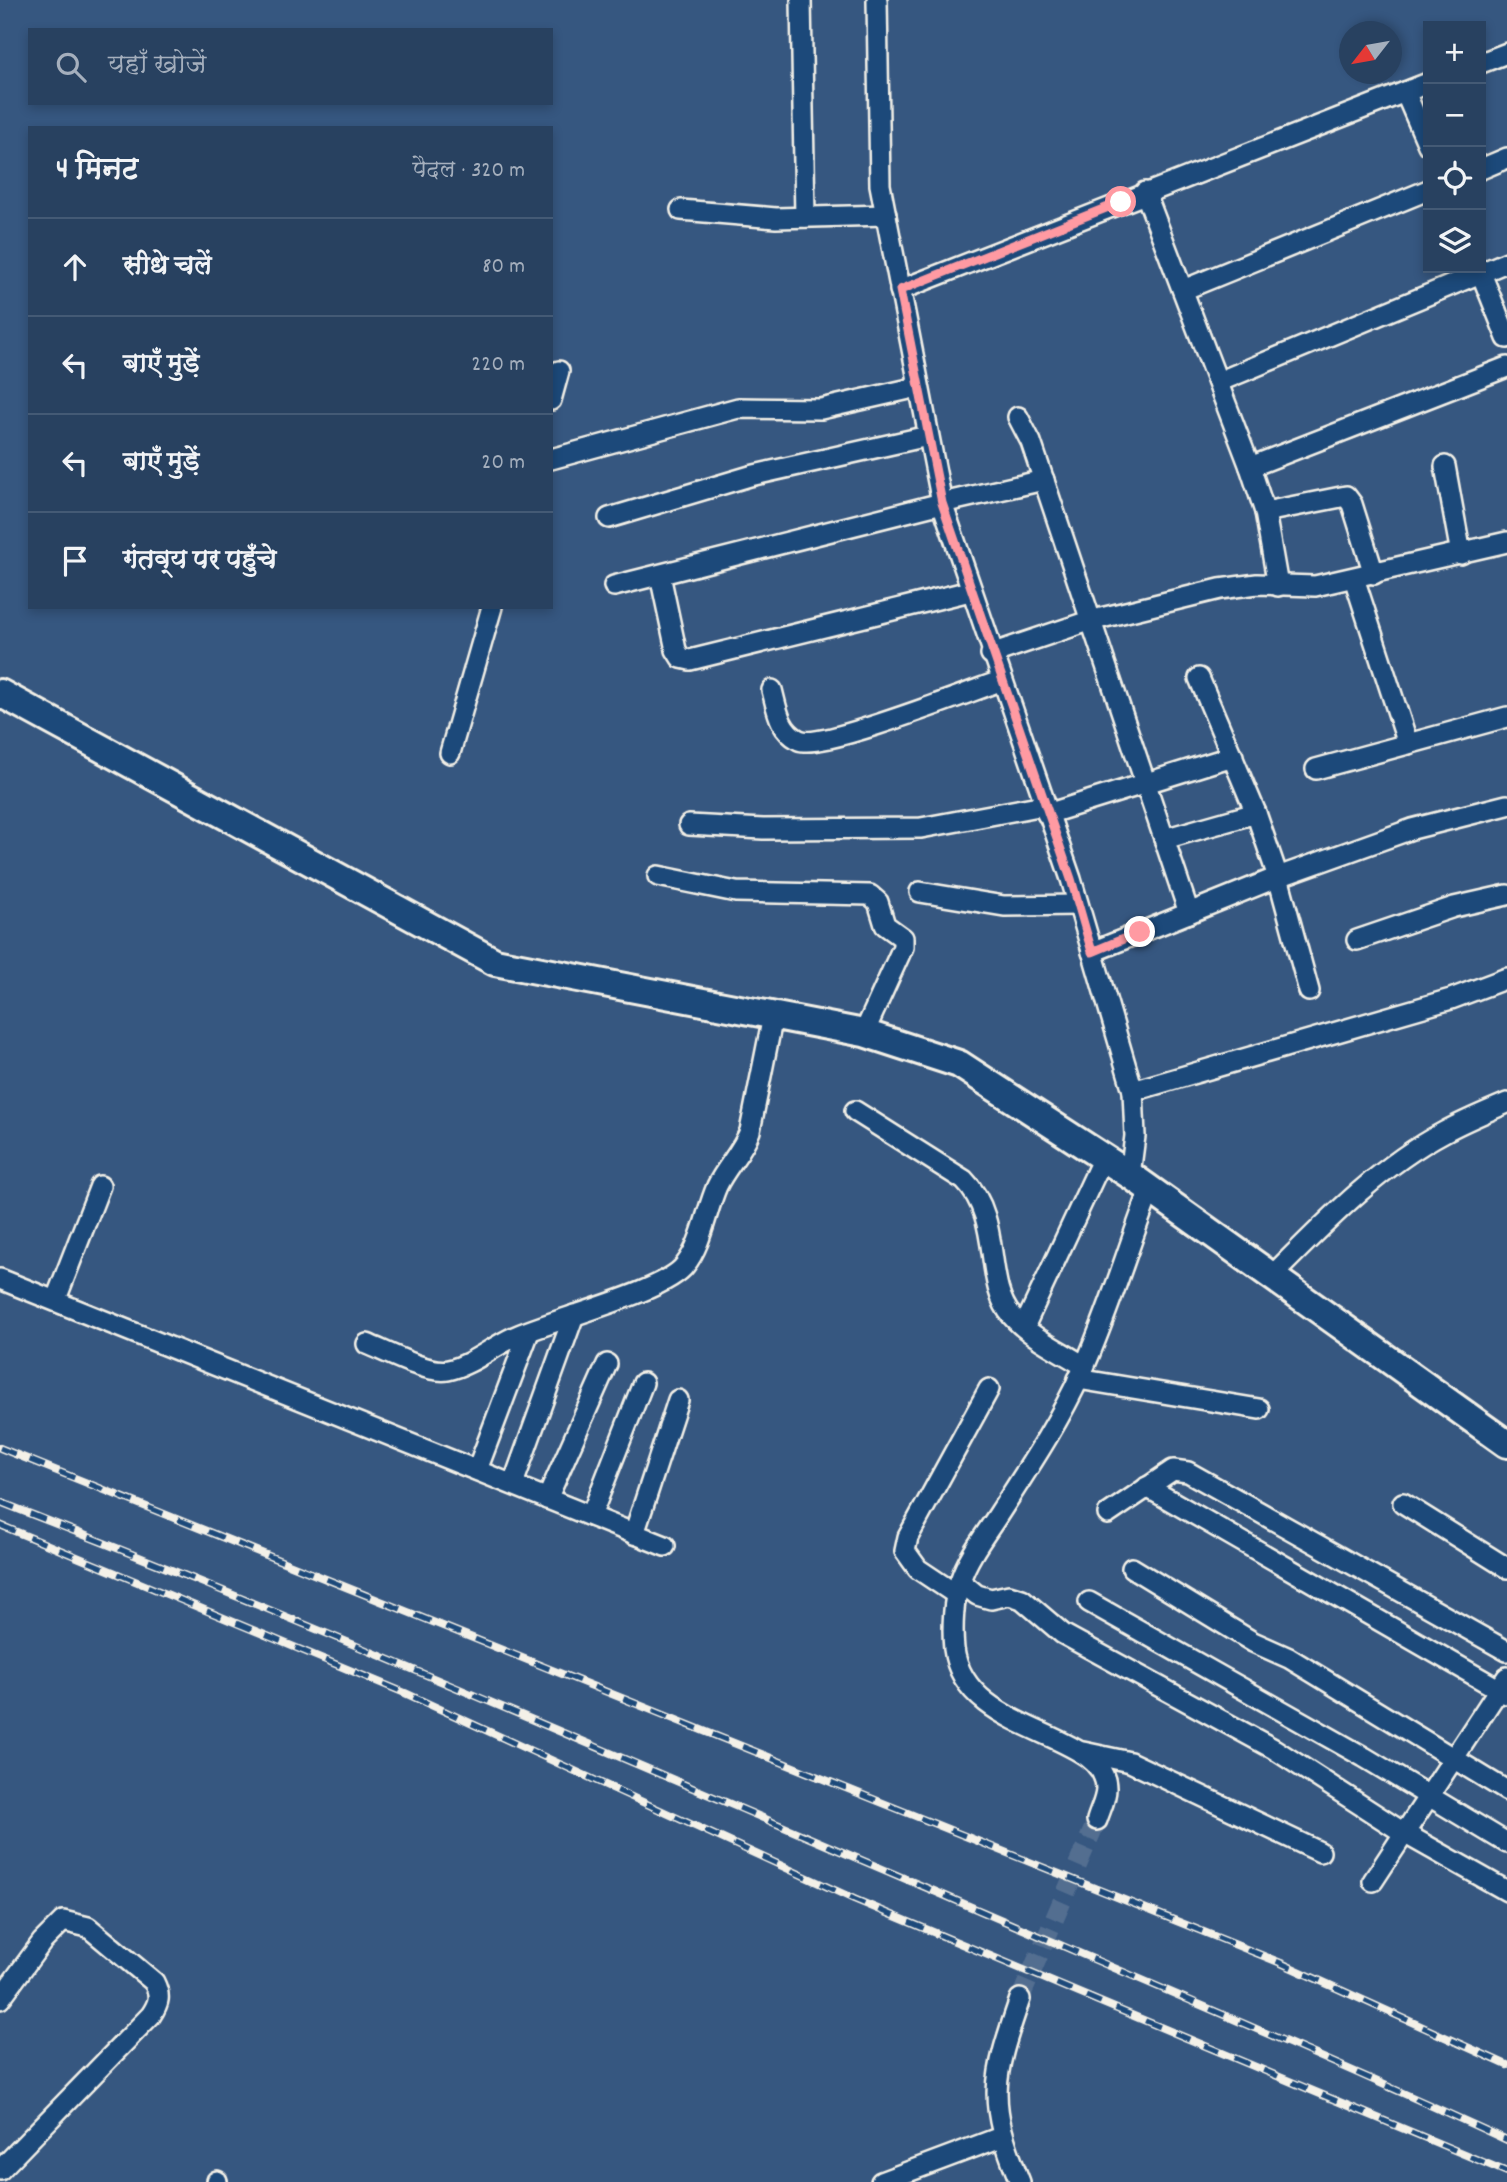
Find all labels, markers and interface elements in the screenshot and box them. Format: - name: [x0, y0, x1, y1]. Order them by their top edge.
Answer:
- north arrow: [1339, 21, 1402, 84]
- map controls: [1423, 21, 1486, 273]
- button: +: [1423, 21, 1486, 84]
- search box: [28, 28, 553, 105]
- icon: search: [52, 48, 90, 86]
- text: यहाँ खोजें: [108, 48, 206, 85]
- button: −: [1423, 84, 1486, 147]
- button: locate: [1423, 147, 1486, 210]
- text: 4 मिनट: [56, 150, 138, 193]
- text: पैदल · 320 m: [413, 155, 525, 188]
- route start: [1105, 186, 1136, 217]
- button: layers: [1423, 210, 1486, 273]
- icon: ahead: [56, 248, 94, 286]
- text: सीधे चलें: [123, 249, 212, 286]
- text: 80 m: [482, 251, 525, 284]
- icon: left: [56, 346, 94, 384]
- text: बाएँ मुड़ें: [123, 347, 200, 384]
- text: 220 m: [471, 349, 525, 382]
- icon: left: [56, 444, 94, 482]
- text: बाएँ मुड़ें: [123, 445, 200, 482]
- text: 20 m: [481, 447, 525, 480]
- icon: arrive: [56, 542, 94, 580]
- text: गंतव्य पर पहुँचे: [123, 543, 277, 580]
- route end: [1124, 916, 1155, 947]

